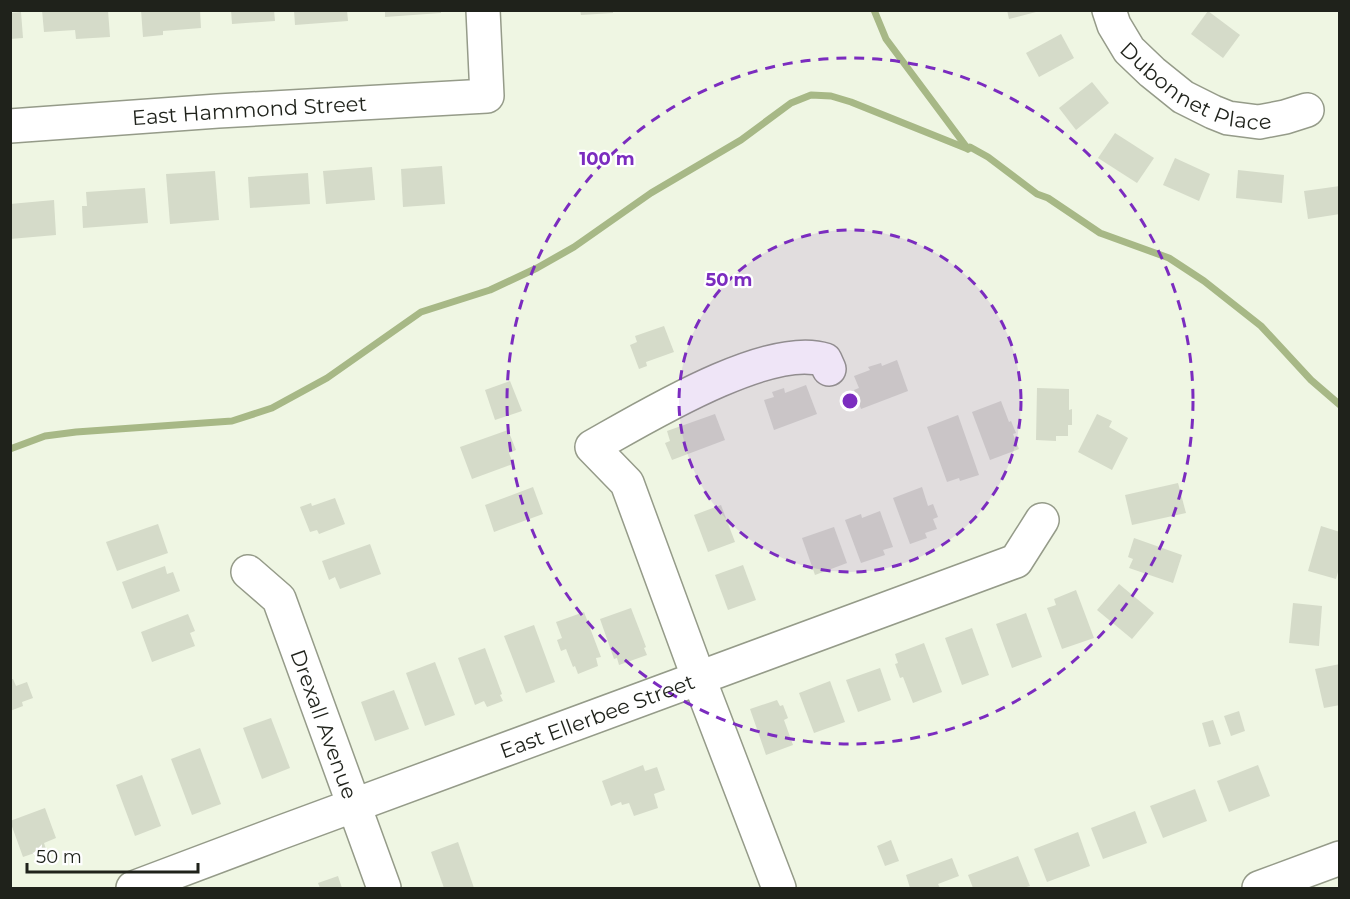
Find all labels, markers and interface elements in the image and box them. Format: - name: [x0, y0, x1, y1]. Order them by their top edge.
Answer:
- street label: Dubonnet Place: [1116, 36, 1273, 134]
- street label: East Hammond Street: [131, 90, 368, 130]
- text: 100 m: [579, 148, 635, 170]
- text: 50 m: [706, 269, 752, 291]
- centre of rings: [840, 391, 860, 411]
- street label: Drexall Avenue: [286, 646, 363, 802]
- street label: East Ellerbee Street: [496, 668, 698, 763]
- scale bar: [27, 836, 198, 874]
- text: 50 m: [36, 846, 82, 868]

